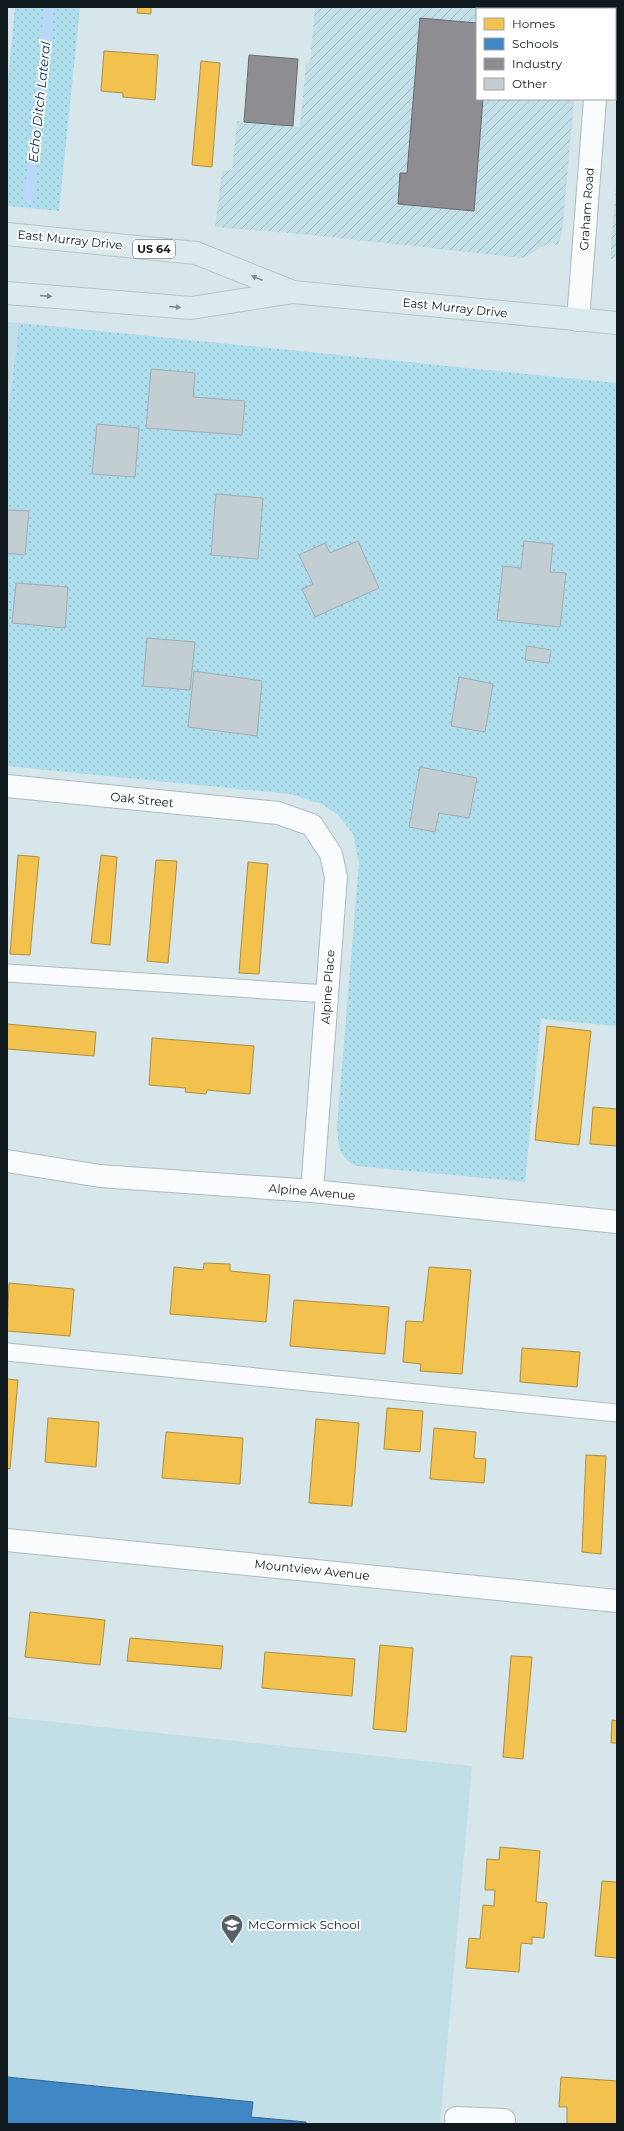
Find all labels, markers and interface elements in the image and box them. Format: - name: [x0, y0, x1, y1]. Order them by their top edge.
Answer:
- legend: [476, 8, 616, 100]
- text: Homes: [512, 16, 555, 31]
- text: Schools: [512, 36, 558, 51]
- water label: Echo Ditch Lateral: [25, 40, 53, 163]
- text: Industry: [512, 56, 562, 71]
- text: Other: [512, 76, 547, 91]
- street label: Graham Road: [576, 167, 597, 251]
- street label: East Murray Drive: [17, 227, 123, 252]
- road number: US 64: [133, 240, 175, 258]
- one-way arrow: [250, 274, 262, 280]
- one-way arrow: [40, 293, 52, 299]
- street label: East Murray Drive: [402, 295, 508, 320]
- one-way arrow: [169, 304, 181, 310]
- street label: Oak Street: [110, 789, 175, 810]
- street label: Alpine Place: [317, 949, 338, 1025]
- street label: Alpine Avenue: [268, 1180, 356, 1203]
- street label: Mountview Avenue: [254, 1556, 370, 1583]
- school or university icon: McCormick School: [219, 1912, 245, 1945]
- place label: McCormick School: [248, 1917, 360, 1932]

